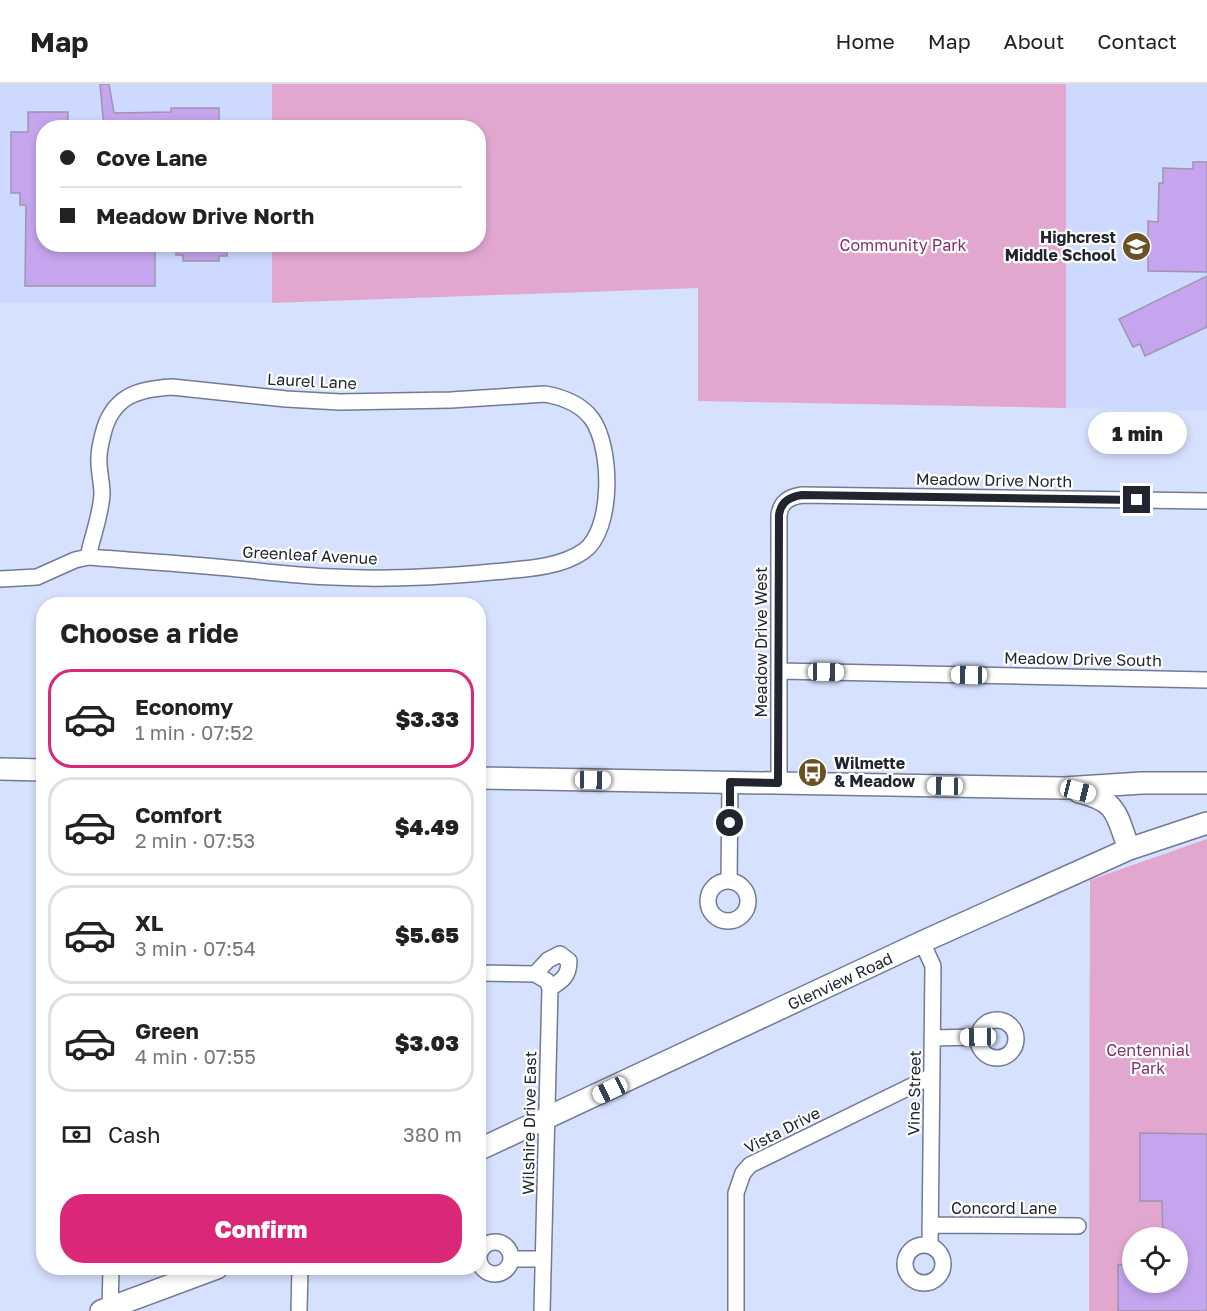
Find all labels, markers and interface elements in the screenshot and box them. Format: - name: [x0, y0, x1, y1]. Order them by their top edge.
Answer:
- text: Map: [30, 25, 88, 58]
- text: Home: [835, 28, 895, 54]
- text: Map: [928, 28, 971, 54]
- text: About: [1004, 28, 1064, 54]
- text: Contact: [1097, 28, 1177, 54]
- text: Cove Lane: [96, 144, 207, 171]
- text: Meadow Drive North: [96, 202, 314, 229]
- place label: Highcrest Middle School: [1005, 227, 1117, 265]
- school or university icon: Highcrest Middle School: [1121, 230, 1153, 262]
- park label: Community Park: [840, 235, 966, 255]
- street label: Laurel Lane: [267, 369, 357, 393]
- callout: 1 min: [1088, 413, 1186, 455]
- text: 1 min: [1112, 421, 1163, 445]
- street label: Meadow Drive North: [916, 469, 1072, 491]
- route end: [1123, 486, 1150, 513]
- street label: Greenleaf Avenue: [242, 541, 378, 569]
- street label: Meadow Drive West: [751, 567, 771, 717]
- text: Choose a ride: [60, 617, 239, 649]
- street label: Meadow Drive South: [1004, 648, 1162, 670]
- car: [808, 663, 844, 681]
- car: [951, 666, 987, 684]
- icon: car: [63, 692, 117, 746]
- text: Economy: [135, 693, 233, 720]
- text: $3.33: [395, 705, 459, 732]
- text: 1 min · 07:52: [135, 720, 253, 744]
- place label: Wilmette & Meadow: [834, 753, 916, 791]
- bus stop icon: Wilmette & Meadow: [797, 756, 829, 788]
- car: [575, 771, 611, 789]
- car: [927, 777, 963, 795]
- car: [1058, 778, 1098, 804]
- icon: car: [63, 800, 117, 854]
- text: Comfort: [135, 801, 222, 828]
- route start: [716, 809, 743, 836]
- text: $4.49: [395, 813, 459, 840]
- text: 2 min · 07:53: [135, 828, 255, 852]
- icon: car: [63, 908, 117, 962]
- text: XL: [135, 909, 163, 936]
- text: $5.65: [395, 921, 459, 948]
- text: 3 min · 07:54: [135, 936, 256, 960]
- street label: Glenview Road: [784, 948, 896, 1014]
- icon: car: [63, 1016, 117, 1070]
- text: Green: [135, 1017, 199, 1044]
- car: [960, 1028, 996, 1046]
- text: $3.03: [395, 1029, 459, 1056]
- park label: Centennial Park: [1106, 1040, 1190, 1078]
- text: 4 min · 07:55: [135, 1044, 256, 1068]
- street label: Vine Street: [903, 1050, 925, 1136]
- street label: Wilshire Drive East: [518, 1051, 540, 1195]
- car: [590, 1074, 630, 1106]
- street label: Vista Drive: [741, 1102, 823, 1158]
- icon: cash: [60, 1118, 93, 1151]
- text: Cash: [108, 1121, 161, 1148]
- text: 380 m: [403, 1122, 462, 1146]
- button: Confirm: [60, 1194, 462, 1263]
- street label: Concord Lane: [951, 1198, 1057, 1218]
- map controls: [1122, 1227, 1188, 1293]
- button: locate: [1122, 1227, 1188, 1293]

